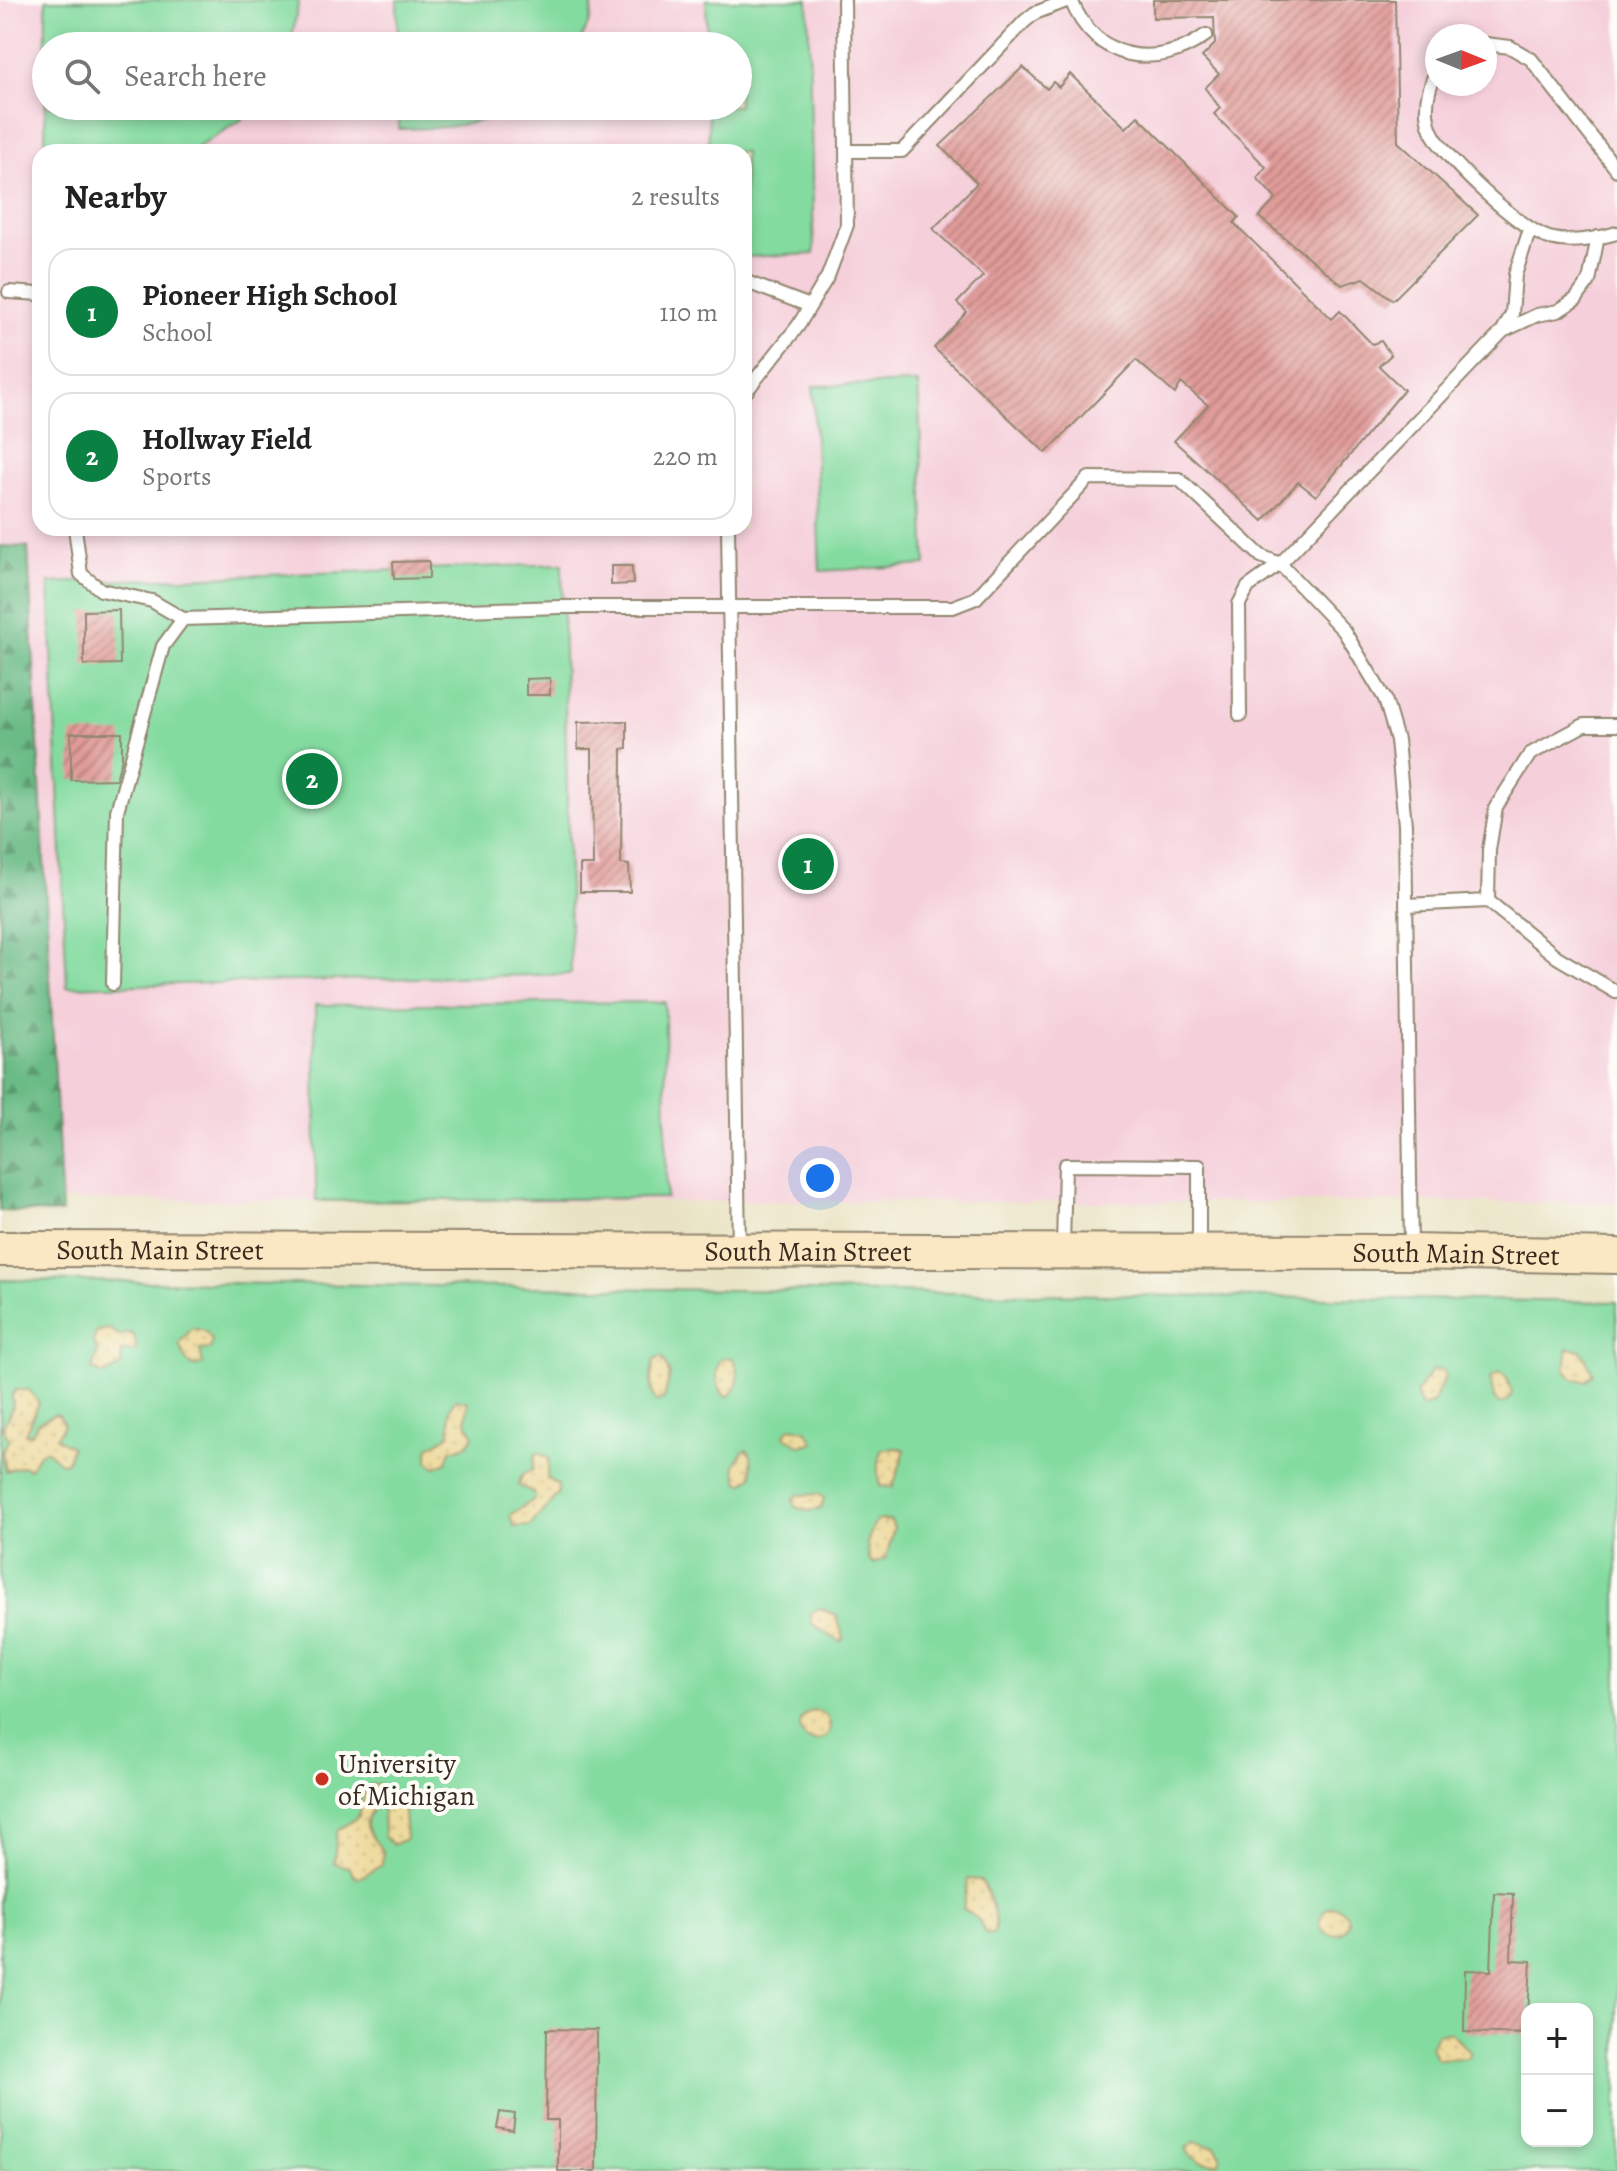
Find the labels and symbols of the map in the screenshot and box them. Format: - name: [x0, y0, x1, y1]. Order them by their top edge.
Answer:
- north arrow: [1425, 24, 1497, 96]
- pin: 2: [286, 749, 338, 809]
- pin: 1: [782, 834, 834, 894]
- your location: [800, 1158, 840, 1198]
- street label: South Main Street: [56, 1231, 264, 1270]
- street label: South Main Street: [704, 1232, 912, 1271]
- street label: South Main Street: [1352, 1234, 1560, 1275]
- place label: University of Michigan: [338, 1745, 475, 1815]
- marker: University of Michigan: [313, 1770, 331, 1788]

